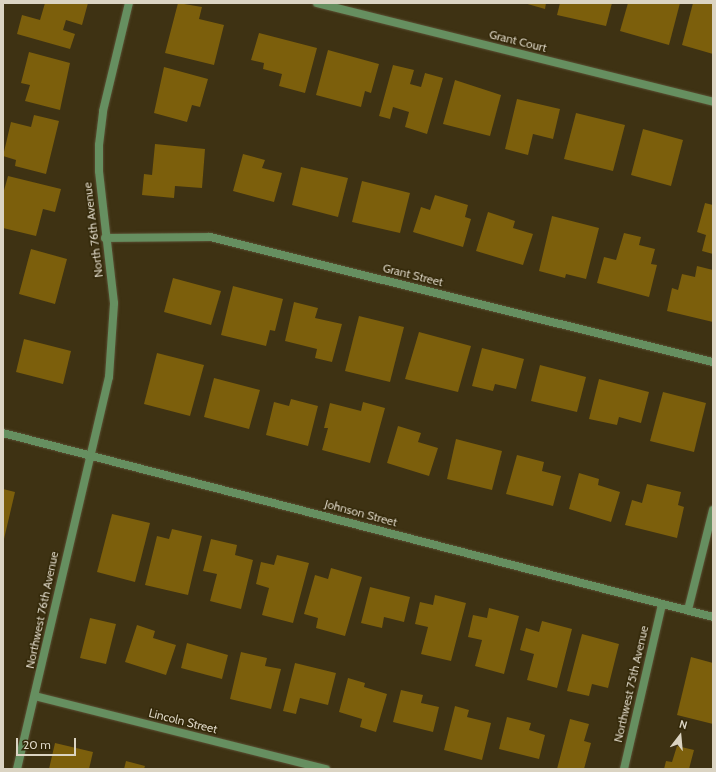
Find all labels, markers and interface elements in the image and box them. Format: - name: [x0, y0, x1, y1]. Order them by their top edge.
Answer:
- street label: Grant Court: [488, 27, 548, 55]
- street label: North 76th Avenue: [80, 182, 106, 278]
- street label: Grant Street: [381, 261, 445, 289]
- street label: Johnson Street: [323, 496, 399, 530]
- street label: Northwest 76th Avenue: [23, 550, 61, 670]
- street label: Northwest 75th Avenue: [611, 624, 651, 744]
- street label: Lincoln Street: [147, 706, 219, 736]
- north arrow: [660, 716, 700, 756]
- text: N: [678, 717, 689, 732]
- scale bar: [18, 730, 78, 756]
- text: 20 m: [23, 737, 51, 752]

